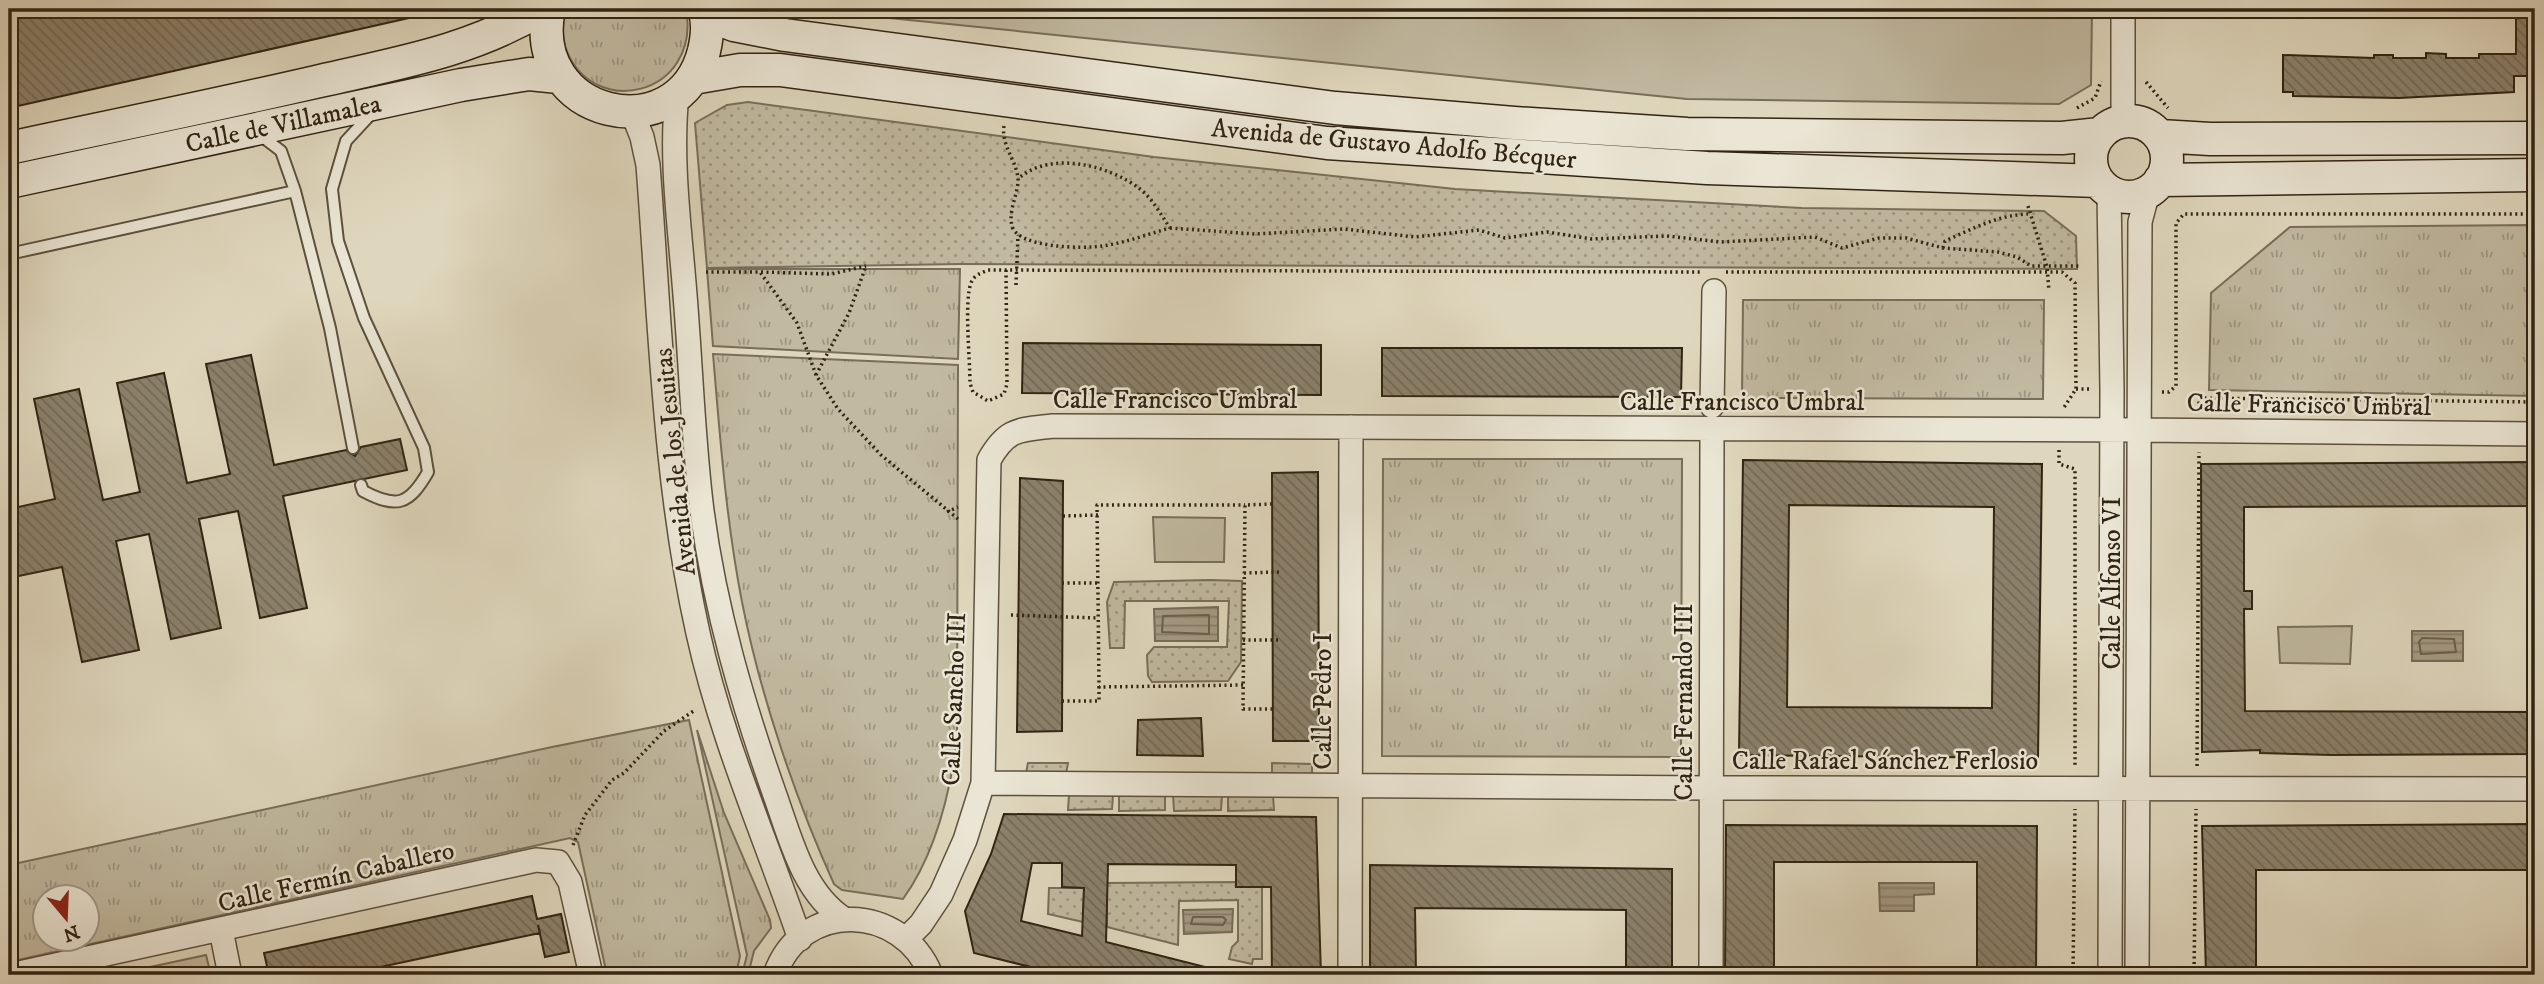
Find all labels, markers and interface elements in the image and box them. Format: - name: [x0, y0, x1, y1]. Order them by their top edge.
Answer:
- street label: Calle de Villamalea: [182, 88, 384, 161]
- street label: Avenida de Gustavo Adolfo Bécquer: [1210, 112, 1578, 177]
- street label: Avenida de los Jesuitas: [647, 346, 704, 577]
- street label: Calle Francisco Umbral: [1053, 384, 1298, 417]
- street label: Calle Francisco Umbral: [1620, 386, 1865, 419]
- street label: Calle Francisco Umbral: [2186, 387, 2432, 424]
- street label: Calle Alfonso VI: [2096, 496, 2129, 670]
- street label: Calle Fernando III: [1668, 603, 1701, 801]
- street label: Calle Sancho III: [935, 612, 974, 786]
- street label: Calle Pedro I: [1307, 632, 1340, 770]
- street label: Calle Rafael Sánchez Ferlosio: [1732, 745, 2038, 778]
- street label: Calle Fermín Caballero: [215, 834, 458, 921]
- north arrow: [32, 883, 102, 953]
- text: N: [60, 919, 82, 946]

